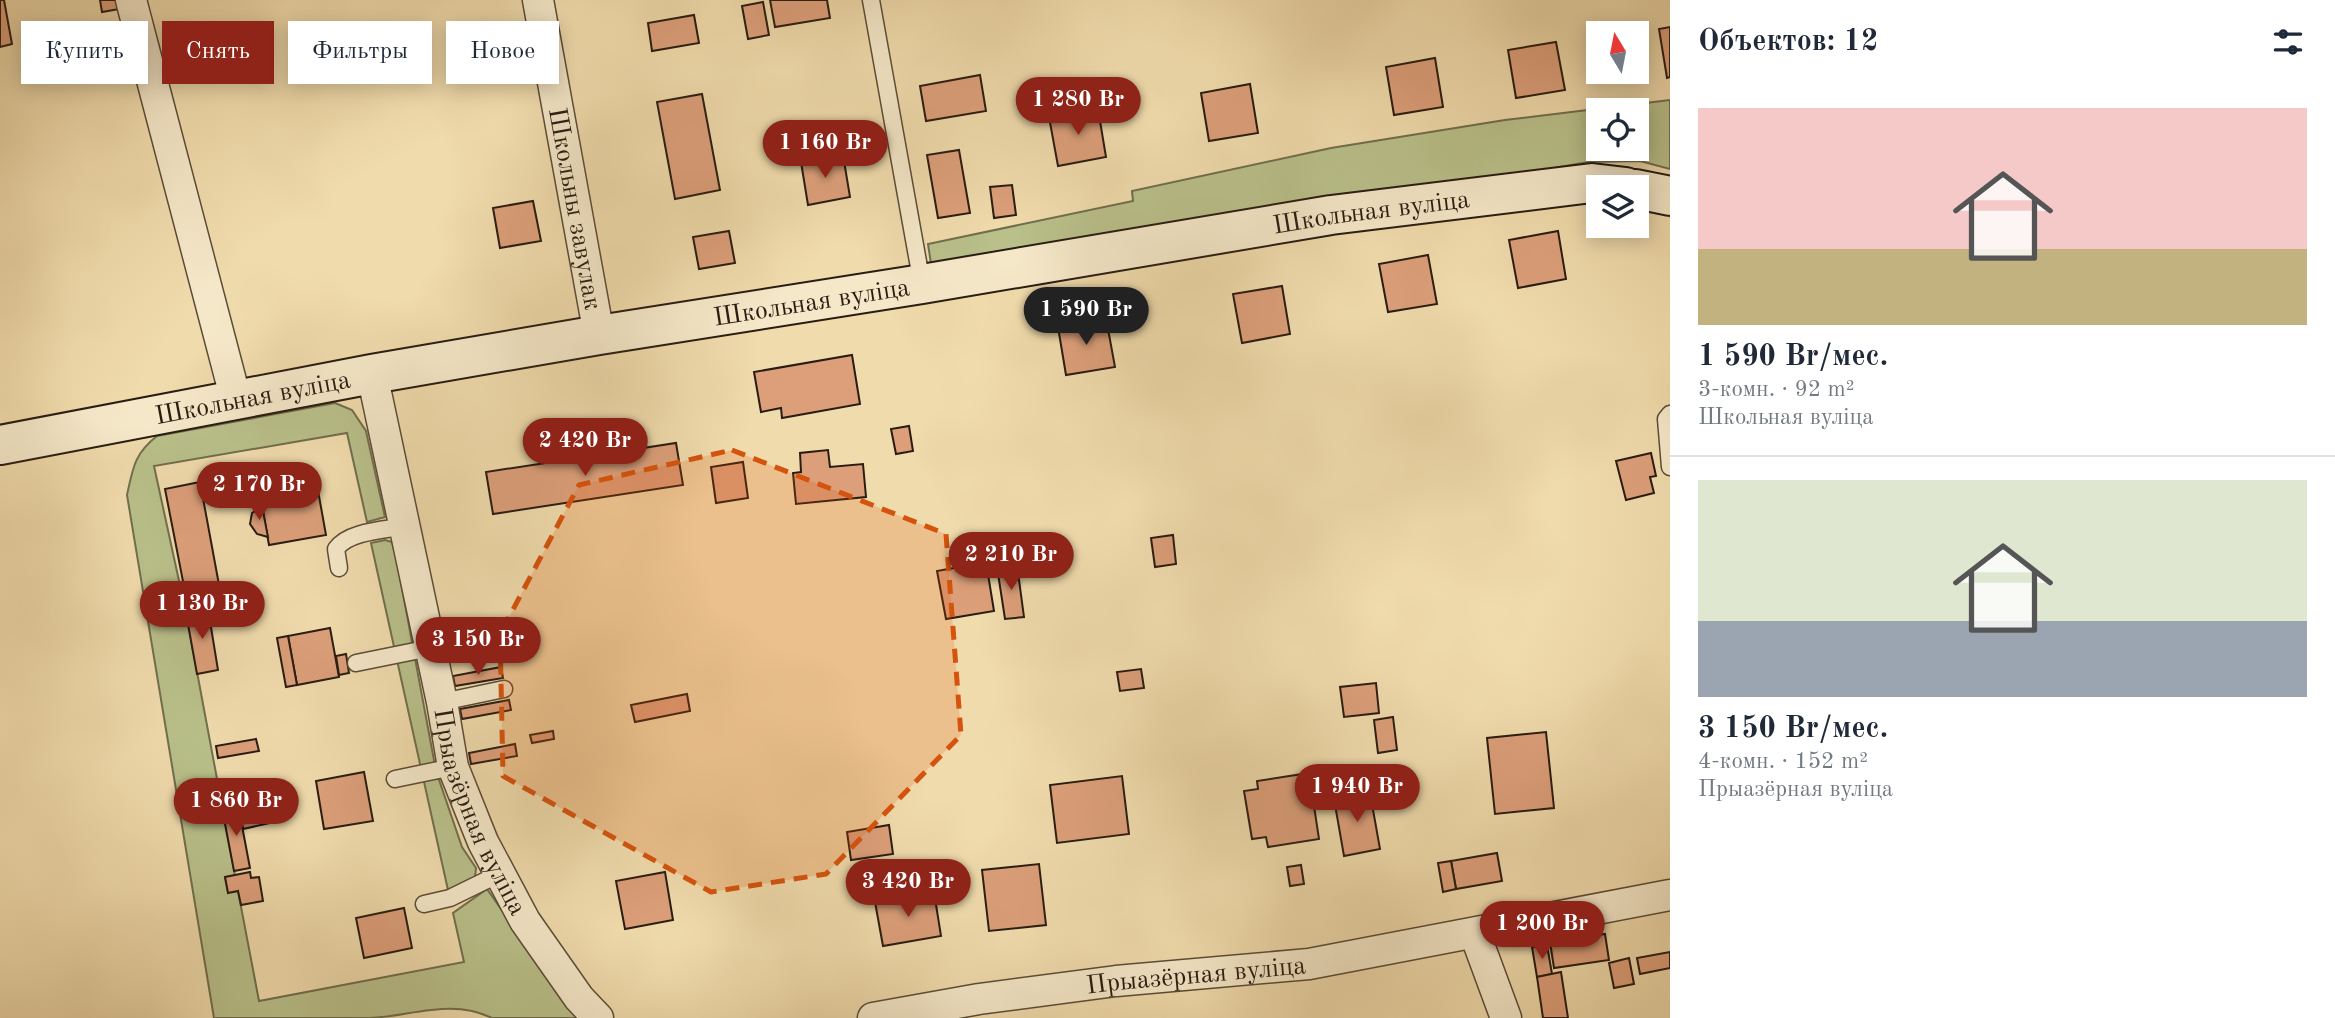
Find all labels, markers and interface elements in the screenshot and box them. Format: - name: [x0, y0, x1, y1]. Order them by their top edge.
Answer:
- chip: Купить: [21, 21, 148, 84]
- chip: Снять: [162, 21, 274, 84]
- chip: Фильтры: [288, 21, 432, 84]
- chip: Новое: [446, 21, 559, 84]
- north arrow: [1586, 21, 1648, 84]
- map controls: [1586, 21, 1649, 238]
- icon: filters: [2269, 23, 2307, 61]
- text: Объектов: 12: [1698, 27, 1878, 57]
- pin: 1 280 Br: [1006, 78, 1150, 137]
- text: 1 280 Br: [1032, 88, 1124, 111]
- button: locate: [1586, 98, 1649, 161]
- street label: Школьны завулак: [543, 106, 605, 312]
- pin: 1 160 Br: [753, 120, 897, 180]
- text: 1 160 Br: [779, 131, 871, 154]
- icon: home: [1940, 153, 2066, 279]
- button: layers: [1586, 175, 1649, 238]
- street label: Школьная вуліца: [1271, 187, 1471, 240]
- street label: Школьная вуліца: [712, 275, 912, 332]
- pin: 1 590 Br: [1014, 288, 1158, 347]
- text: 1 590 Br: [1040, 298, 1132, 321]
- text: 1 590 Br/мес.: [1698, 342, 1888, 372]
- street label: Школьная вуліца: [153, 367, 353, 430]
- text: 3-комн. · 92 m²: [1698, 378, 1855, 401]
- text: Школьная вуліца: [1698, 406, 1874, 429]
- pin: 2 420 Br: [513, 419, 657, 478]
- text: 2 420 Br: [539, 429, 631, 452]
- pin: 2 170 Br: [187, 462, 331, 522]
- text: 2 170 Br: [213, 473, 305, 496]
- icon: home: [1940, 525, 2066, 651]
- pin: 2 210 Br: [939, 532, 1083, 592]
- text: 2 210 Br: [965, 543, 1057, 566]
- pin: 1 130 Br: [130, 582, 274, 641]
- text: 1 130 Br: [156, 592, 248, 615]
- pin: 3 150 Br: [406, 618, 550, 677]
- text: 3 150 Br: [432, 628, 524, 651]
- street label: Прыазёрная вуліца: [428, 706, 530, 920]
- text: 3 150 Br/мес.: [1698, 714, 1888, 744]
- text: 4-комн. · 152 m²: [1698, 750, 1868, 773]
- pin: 1 940 Br: [1285, 764, 1429, 824]
- text: 1 940 Br: [1311, 775, 1403, 798]
- pin: 1 860 Br: [164, 778, 308, 838]
- text: Прыазёрная вуліца: [1698, 778, 1893, 801]
- text: 1 860 Br: [190, 789, 282, 812]
- pin: 3 420 Br: [836, 860, 980, 919]
- text: 3 420 Br: [862, 870, 954, 893]
- pin: 1 200 Br: [1470, 902, 1614, 961]
- text: 1 200 Br: [1496, 912, 1588, 935]
- street label: Прыазёрная вуліца: [1085, 953, 1307, 1000]

